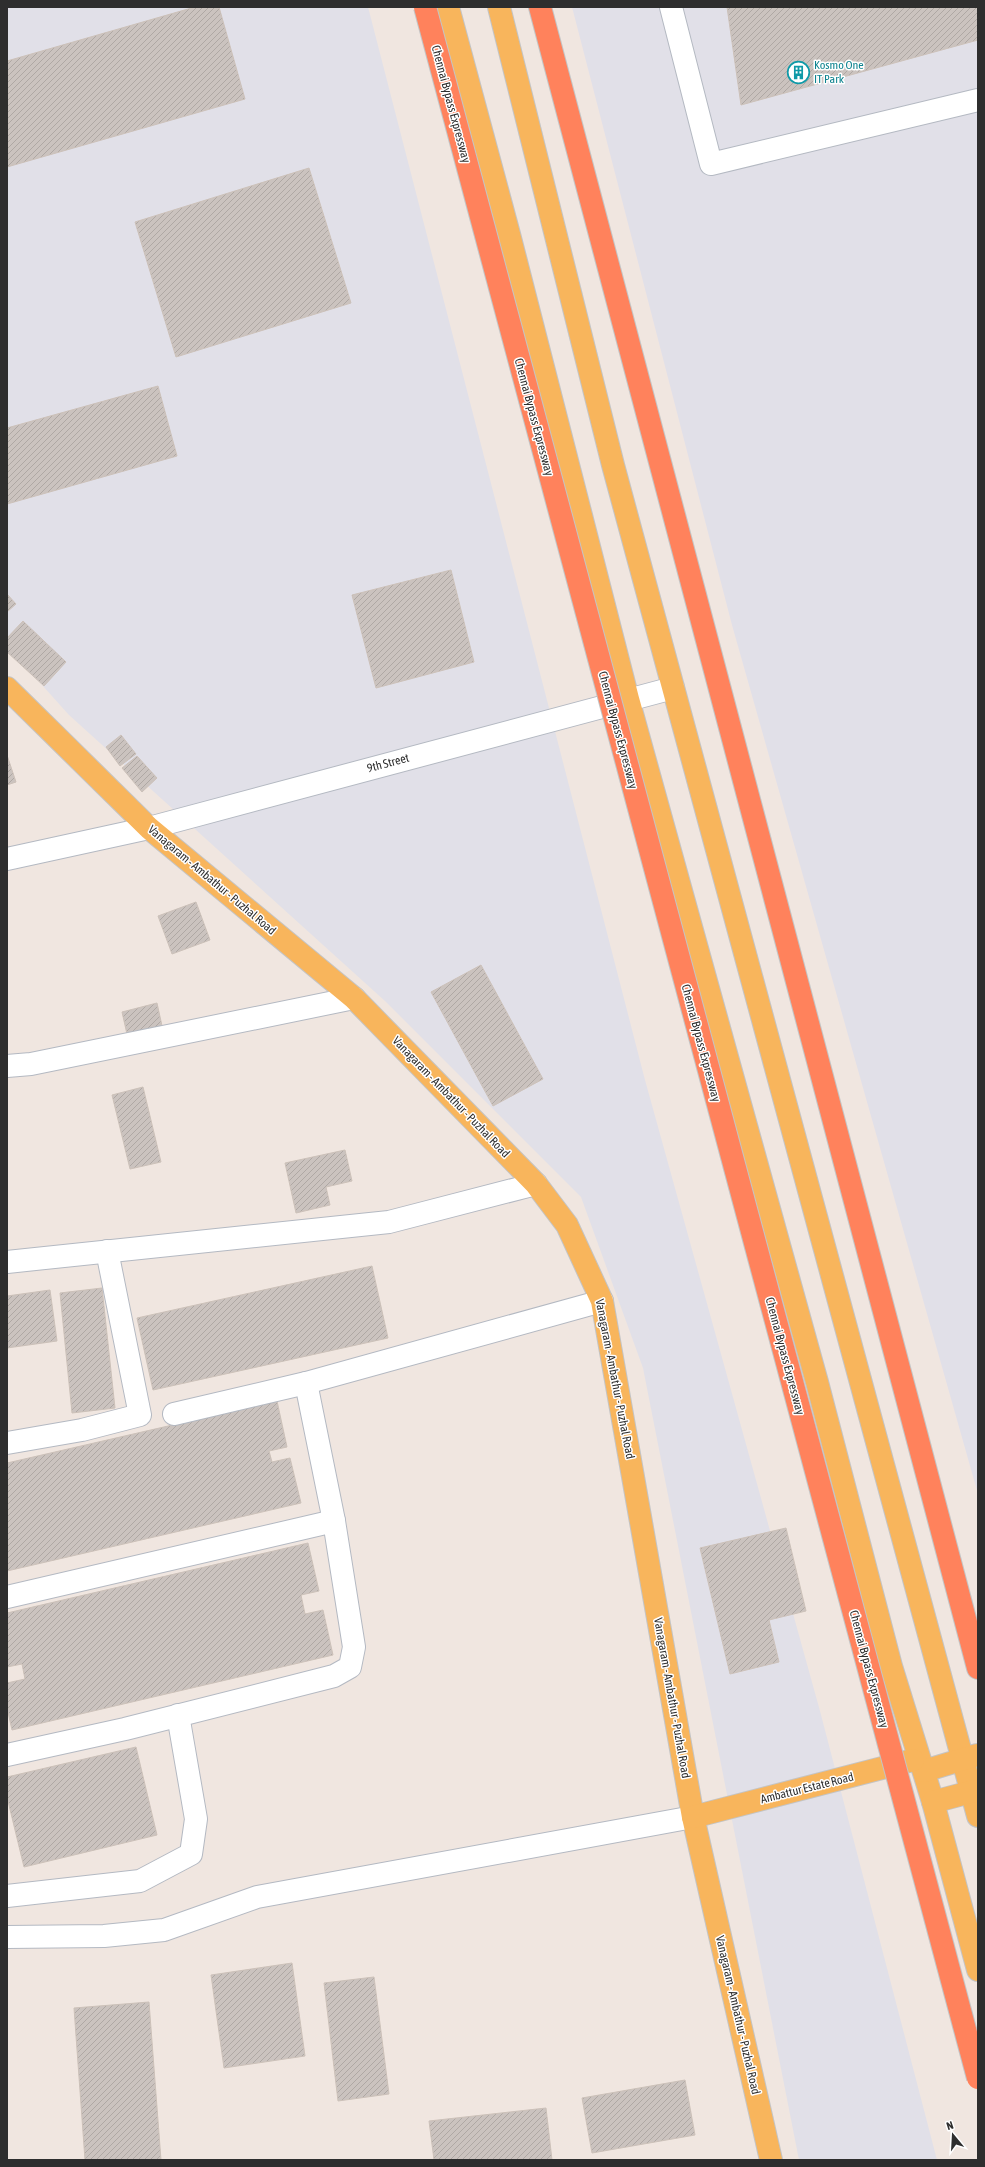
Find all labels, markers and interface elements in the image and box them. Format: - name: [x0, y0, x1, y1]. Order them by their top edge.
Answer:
- street label: Chennai Bypass Expressway: [429, 44, 473, 164]
- place label: Kosmo One IT Park: [814, 58, 864, 86]
- building icon: Kosmo One IT Park: [785, 59, 811, 85]
- street label: Chennai Bypass Expressway: [512, 357, 556, 477]
- street label: Chennai Bypass Expressway: [596, 670, 640, 790]
- street label: 9th Street: [365, 751, 411, 775]
- street label: Vanagaram - Ambathur - Puzhal Road: [145, 822, 279, 938]
- street label: Chennai Bypass Expressway: [679, 983, 723, 1103]
- street label: Vanagaram - Ambathur - Puzhal Road: [389, 1034, 513, 1160]
- street label: Chennai Bypass Expressway: [763, 1296, 807, 1416]
- street label: Vanagaram - Ambathur - Puzhal Road: [593, 1298, 637, 1460]
- street label: Chennai Bypass Expressway: [847, 1609, 891, 1729]
- street label: Vanagaram - Ambathur - Puzhal Road: [651, 1617, 693, 1779]
- street label: Ambattur Estate Road: [759, 1770, 855, 1806]
- street label: Vanagaram - Ambathur - Puzhal Road: [713, 1934, 763, 2096]
- north arrow: [933, 2115, 973, 2155]
- text: N: [945, 2119, 955, 2132]

